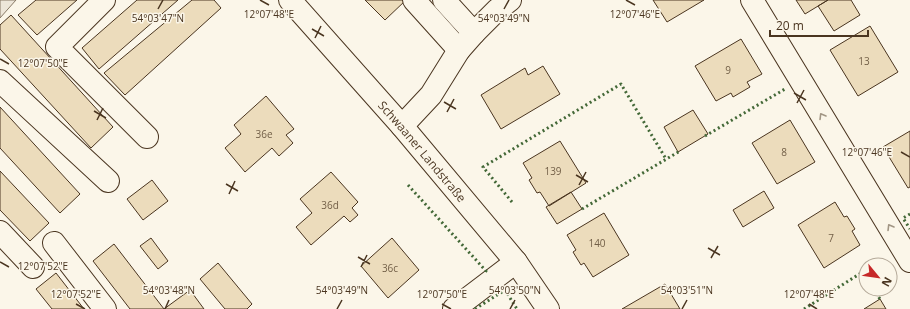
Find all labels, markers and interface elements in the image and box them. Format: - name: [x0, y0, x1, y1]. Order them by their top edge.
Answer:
- text: 12°07'48"E: [244, 7, 294, 21]
- text: 12°07'46"E: [610, 7, 660, 21]
- text: 54°03'47"N: [132, 11, 184, 25]
- text: 54°03'49"N: [478, 11, 530, 25]
- scale bar: [770, 12, 868, 38]
- text: 20 m: [776, 17, 804, 34]
- house number: 13: [858, 54, 870, 68]
- text: 12°07'50"E: [18, 56, 68, 70]
- house number: 9: [725, 63, 731, 77]
- street label: Schwaaner Landstraße: [375, 97, 471, 206]
- one-way arrow: [820, 113, 827, 120]
- house number: 36e: [255, 127, 273, 141]
- house number: 8: [781, 145, 787, 159]
- text: 12°07'46"E: [842, 145, 892, 159]
- house number: 139: [544, 164, 562, 178]
- house number: 36d: [321, 198, 339, 212]
- one-way arrow: [887, 224, 894, 231]
- house number: 7: [828, 231, 834, 245]
- house number: 140: [588, 236, 606, 250]
- north arrow: [858, 257, 898, 297]
- text: 12°07'52"E: [18, 259, 68, 273]
- house number: 36c: [382, 261, 398, 275]
- text: N: [878, 275, 896, 290]
- text: 54°03'48"N: [143, 283, 195, 297]
- text: 54°03'49"N: [316, 283, 368, 297]
- text: 54°03'50"N: [489, 283, 541, 297]
- text: 54°03'51"N: [661, 283, 713, 297]
- text: 12°07'52"E: [51, 287, 101, 301]
- text: 12°07'50"E: [417, 287, 467, 301]
- text: 12°07'48"E: [784, 287, 834, 301]

